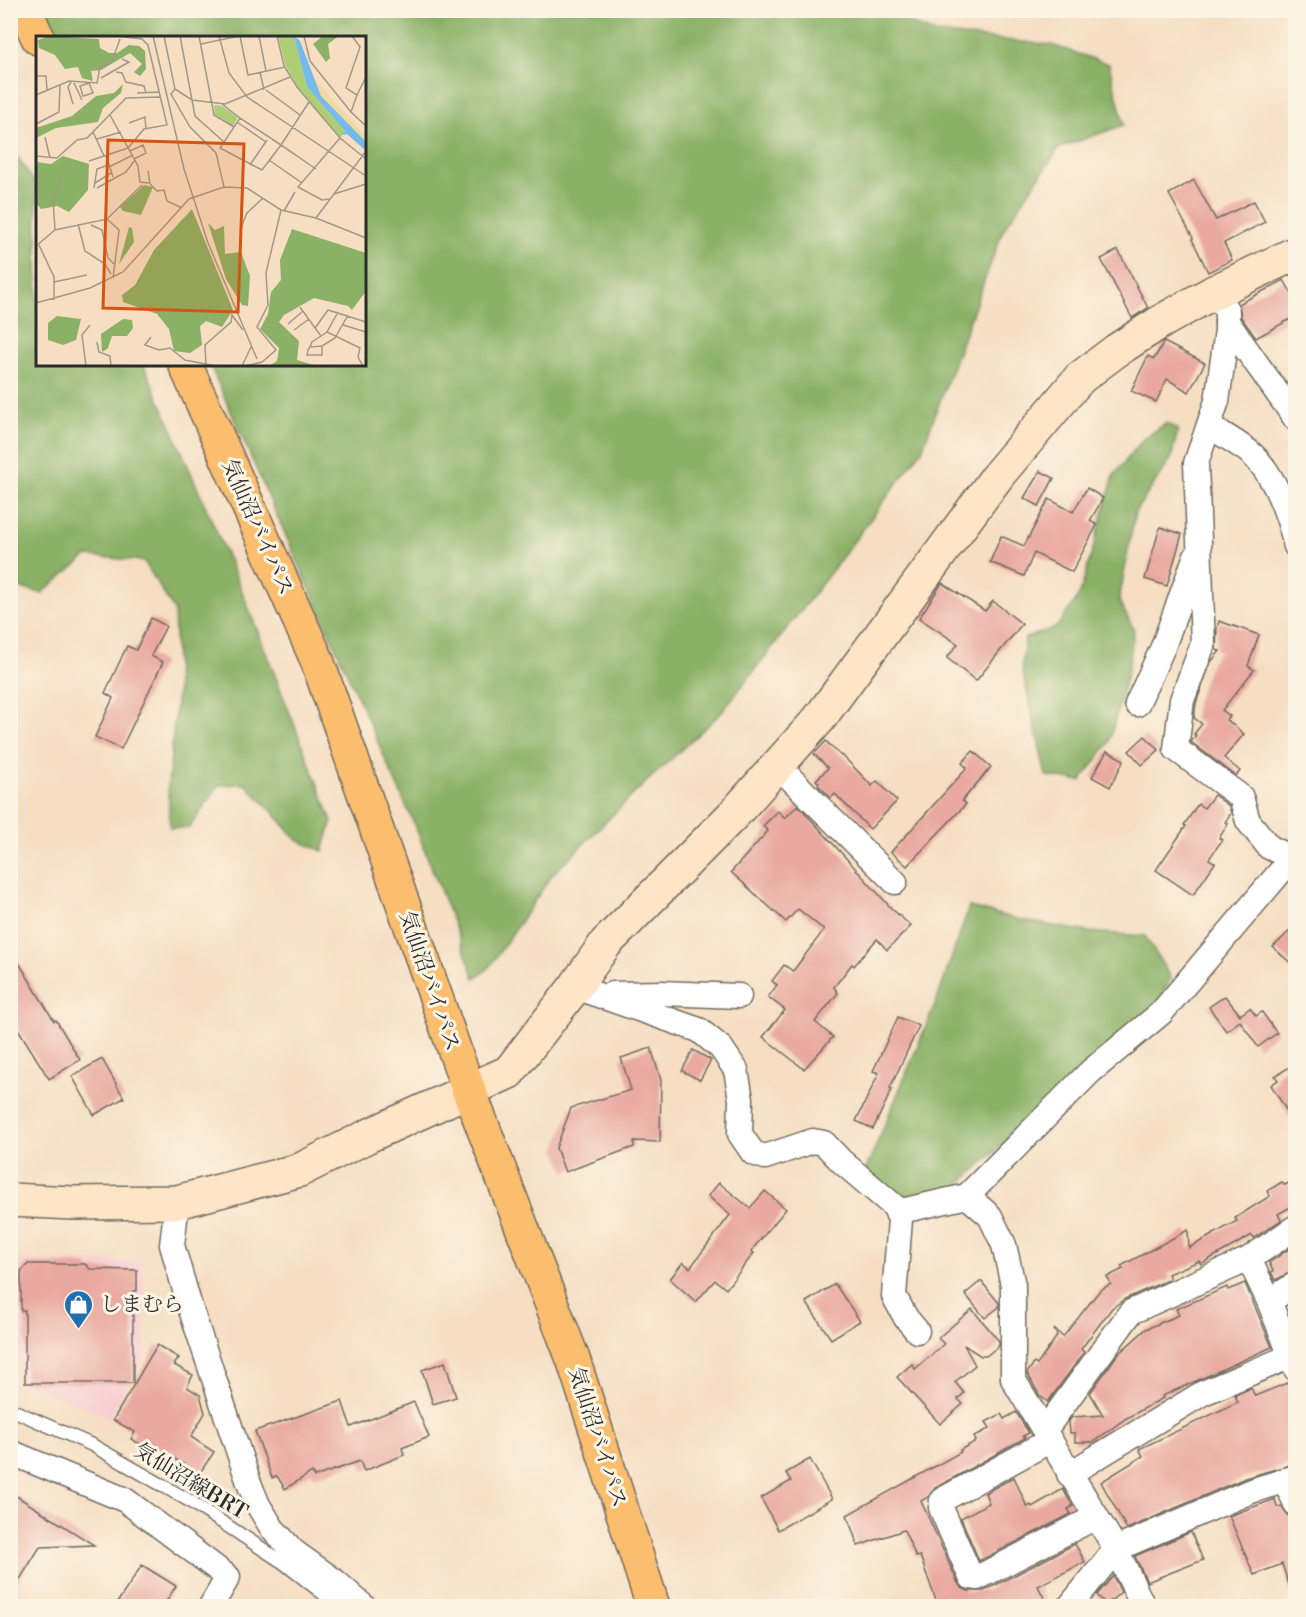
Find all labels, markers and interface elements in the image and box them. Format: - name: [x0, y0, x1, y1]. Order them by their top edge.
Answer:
- inset map: [36, 36, 366, 366]
- street label: 気仙沼バイパス: [215, 455, 299, 600]
- street label: 気仙沼バイパス: [393, 908, 465, 1055]
- shop icon: しまむら: [63, 1288, 95, 1330]
- place label: しまむら: [100, 1292, 184, 1318]
- street label: 気仙沼バイパス: [562, 1364, 632, 1511]
- street label: 気仙沼線BRT: [129, 1438, 252, 1526]

